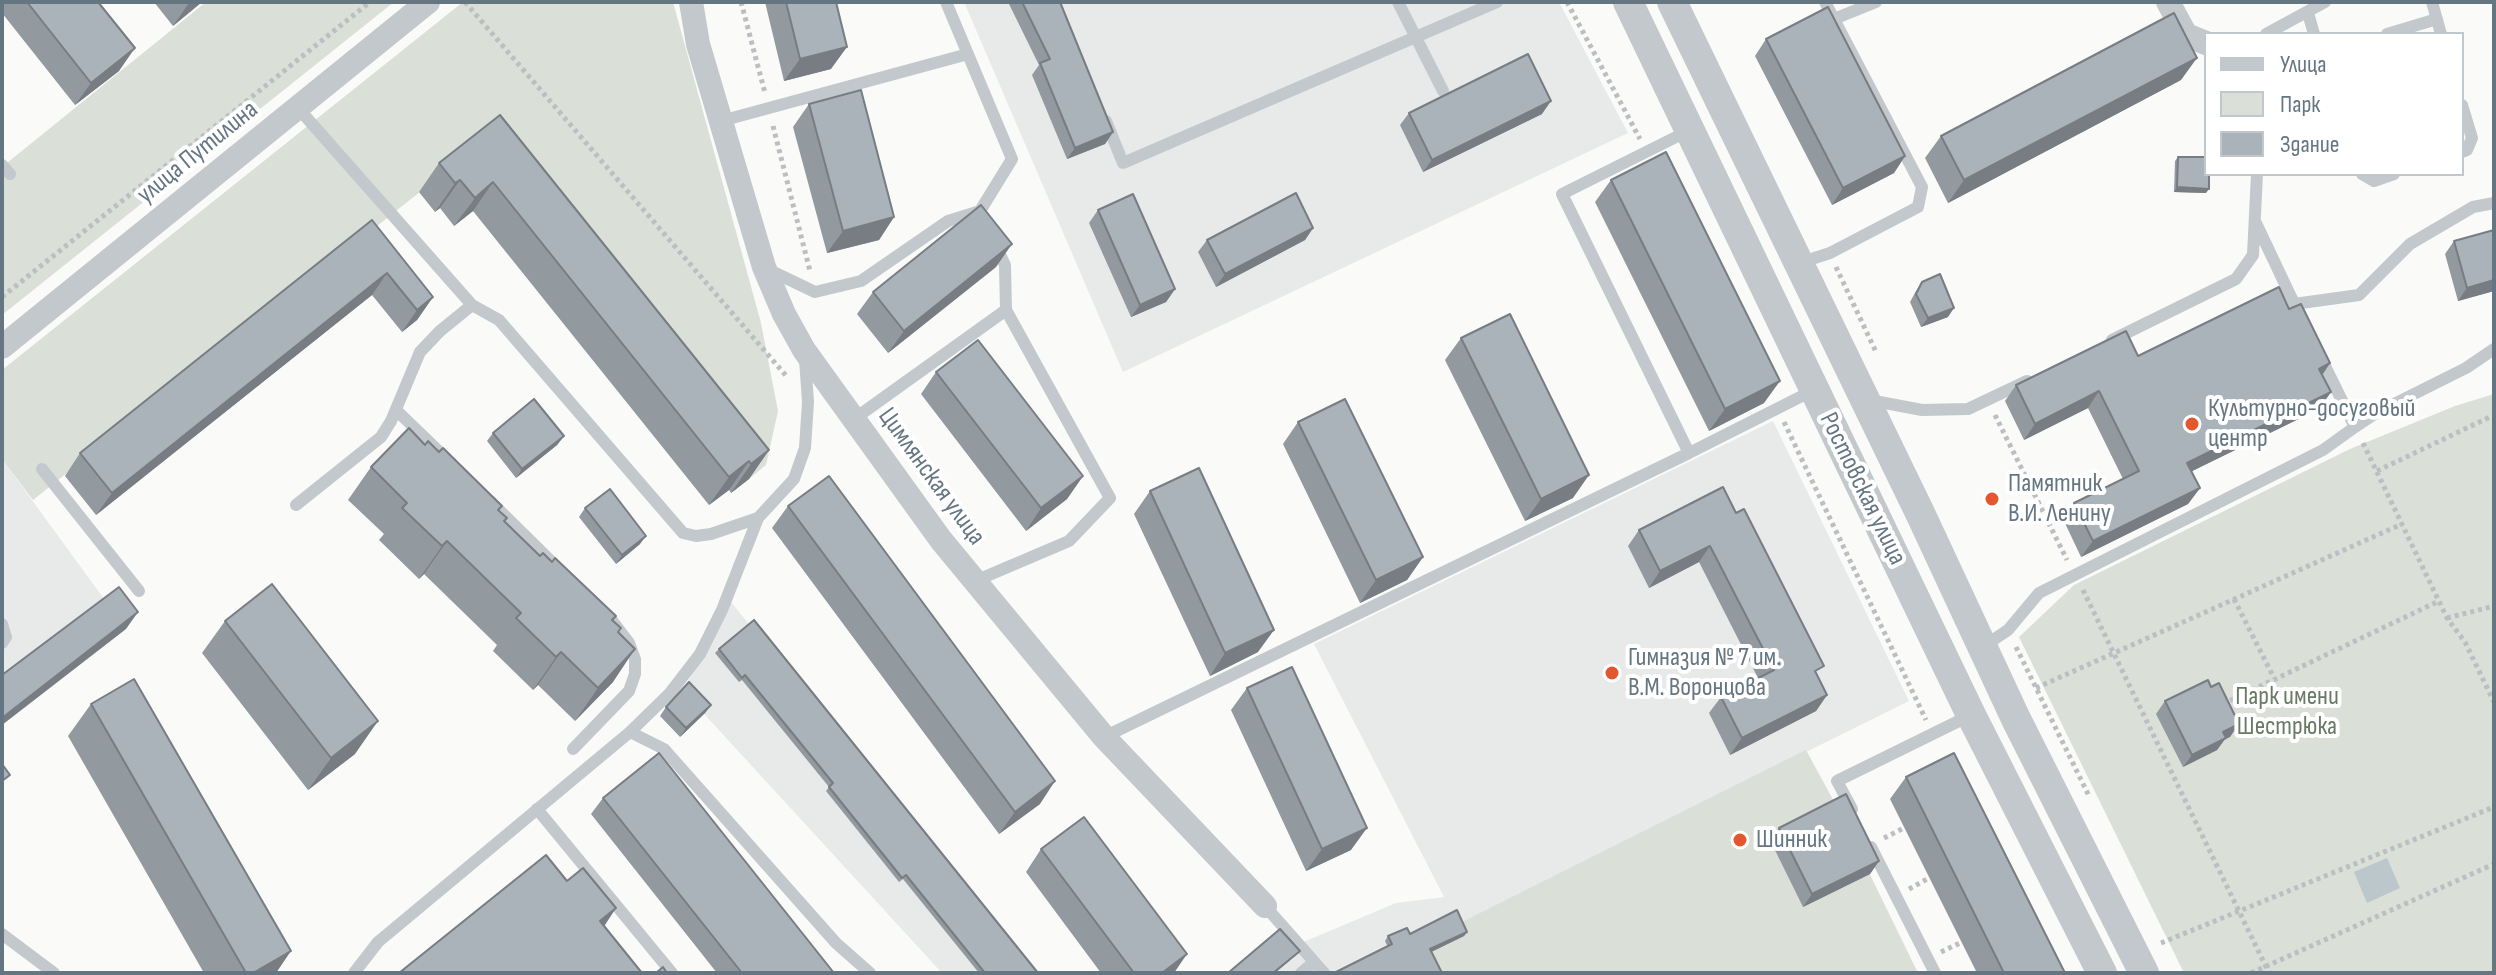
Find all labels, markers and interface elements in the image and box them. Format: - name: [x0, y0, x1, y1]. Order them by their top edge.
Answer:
- legend: [2204, 32, 2464, 176]
- text: Улица: [2280, 50, 2326, 79]
- text: Парк: [2280, 90, 2320, 119]
- street label: улица Путилина: [131, 95, 265, 211]
- text: Здание: [2280, 130, 2339, 159]
- place label: Культурно-досуговый центр: [2208, 393, 2415, 454]
- street label: Цимлянская улица: [871, 402, 991, 552]
- street label: Ростовская улица: [1812, 408, 1912, 570]
- marker: Культурно-досуговый центр: [2183, 415, 2201, 433]
- place label: Памятник В.И. Ленину: [2008, 468, 2111, 530]
- marker: Памятник В.И. Ленину: [1983, 490, 2001, 508]
- place label: Гимназия № 7 им. В.М. Воронцова: [1628, 642, 1781, 704]
- marker: Гимназия № 7 им. В.М. Воронцова: [1603, 664, 1621, 682]
- park label: Парк имени Шестрюка: [2235, 681, 2339, 742]
- place label: Шинник: [1756, 824, 1827, 856]
- marker: Шинник: [1731, 831, 1749, 849]

